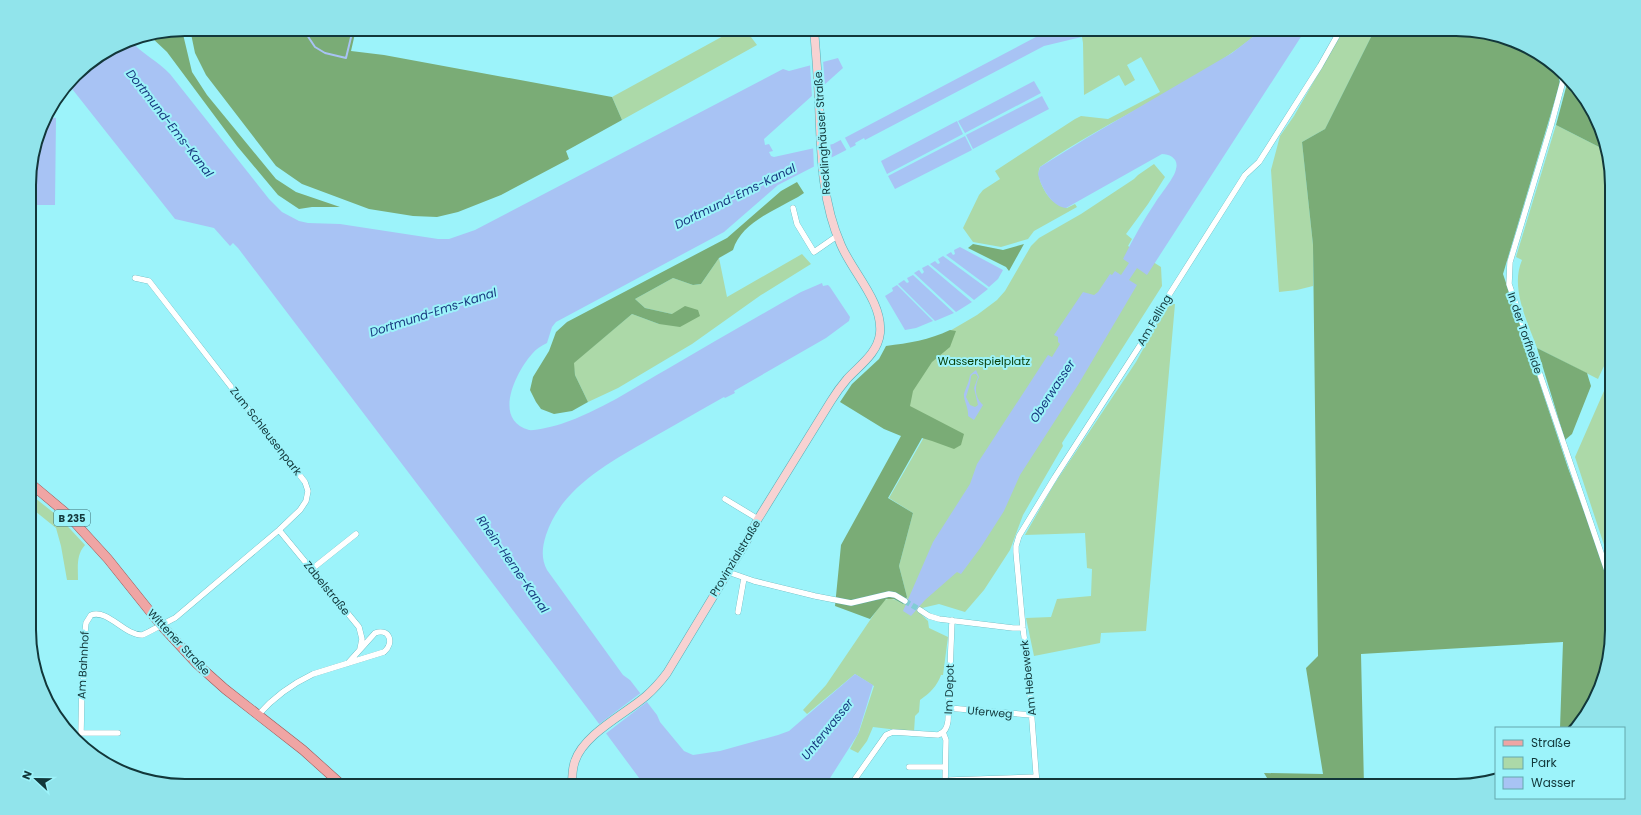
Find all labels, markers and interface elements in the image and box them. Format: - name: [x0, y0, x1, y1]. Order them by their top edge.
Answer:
- water label: Dortmund-Ems-Kanal: [122, 65, 218, 181]
- street label: Recklinghäuser Straße: [810, 71, 834, 195]
- water label: Dortmund-Ems-Kanal: [672, 159, 798, 233]
- water label: Dortmund-Ems-Kanal: [367, 283, 499, 341]
- street label: In der Torfheide: [1504, 290, 1547, 376]
- street label: Am Felling: [1133, 291, 1175, 349]
- park label: Wasserspielplatz: [938, 353, 1030, 369]
- water label: Oberwasser: [1025, 356, 1079, 426]
- street label: Zum Schleusenpark: [226, 383, 306, 479]
- road number: B 235: [54, 510, 90, 526]
- water label: Rhein-Herne-Kanal: [473, 512, 553, 616]
- street label: Provinzialstraße: [706, 516, 764, 599]
- street label: Zabelstraße: [300, 557, 354, 619]
- street label: Wittener Straße: [144, 605, 214, 679]
- street label: Am Bahnhof: [73, 630, 93, 699]
- street label: Am Hebewerk: [1016, 639, 1040, 717]
- street label: Im Depot: [940, 664, 958, 714]
- water label: Unterwasser: [797, 694, 857, 763]
- street label: Uferweg: [967, 702, 1013, 722]
- legend: [1495, 727, 1625, 799]
- text: Straße: [1531, 734, 1571, 751]
- text: Park: [1531, 754, 1558, 771]
- north arrow: [16, 759, 56, 799]
- text: N: [18, 768, 36, 782]
- text: Wasser: [1531, 774, 1576, 791]

